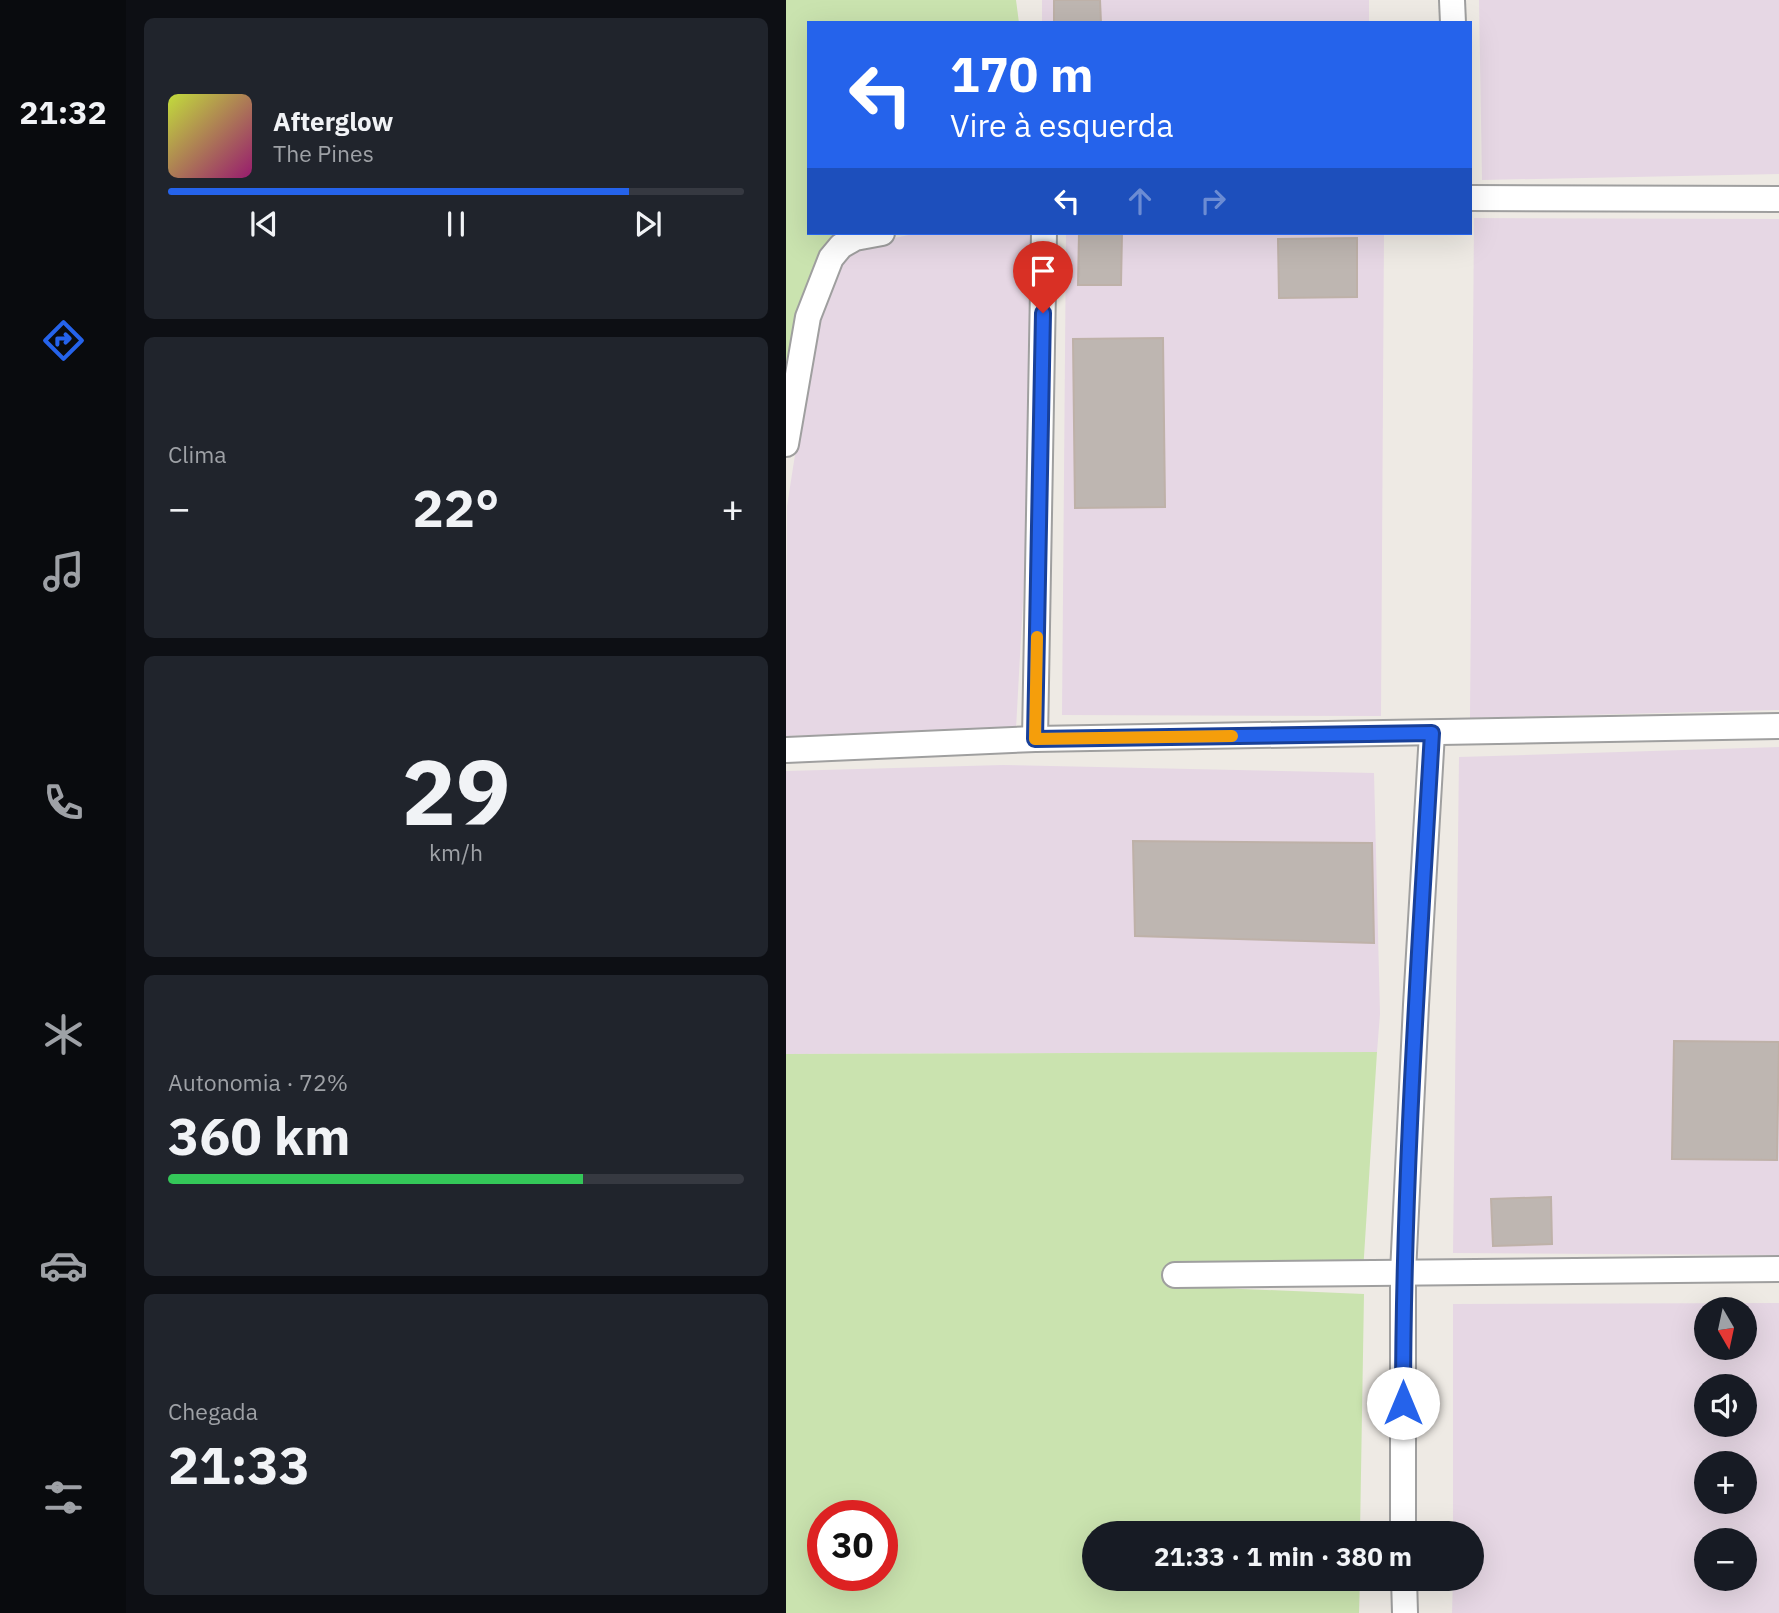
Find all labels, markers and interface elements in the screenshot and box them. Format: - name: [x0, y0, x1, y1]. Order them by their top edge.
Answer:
- text: 170 m: [950, 42, 1094, 105]
- icon: left: [835, 49, 926, 140]
- text: 21:32: [19, 91, 107, 133]
- text: Afterglow: [273, 104, 393, 138]
- text: Vire à esquerda: [950, 104, 1174, 146]
- text: The Pines: [273, 138, 374, 168]
- icon: left: [1048, 182, 1086, 220]
- icon: ahead: [1121, 182, 1159, 220]
- icon: right: [1194, 182, 1232, 220]
- icon: previous: [245, 205, 283, 243]
- icon: pause: [437, 205, 475, 243]
- icon: next: [629, 205, 667, 243]
- pin: [1013, 241, 1073, 313]
- icon: arrive: [1024, 252, 1062, 290]
- icon: directions: [39, 316, 88, 365]
- text: Clima: [168, 439, 227, 469]
- text: 22°: [413, 474, 499, 541]
- text: −: [168, 483, 191, 532]
- text: +: [721, 483, 744, 532]
- icon: music: [39, 547, 88, 596]
- text: 29: [401, 732, 511, 850]
- icon: phone: [39, 778, 88, 827]
- text: km/h: [429, 837, 483, 867]
- icon: climate: [39, 1010, 88, 1059]
- text: Autonomia · 72%: [168, 1067, 348, 1097]
- text: 360 km: [168, 1102, 350, 1169]
- icon: car: [39, 1241, 88, 1290]
- north arrow: [1694, 1297, 1757, 1360]
- map controls: [1694, 1297, 1757, 1591]
- position arrow: [1366, 1366, 1440, 1440]
- button: sound: [1694, 1374, 1757, 1437]
- text: Chegada: [168, 1396, 258, 1426]
- text: 21:33: [168, 1431, 310, 1498]
- button: +: [1694, 1451, 1757, 1514]
- icon: filters: [39, 1473, 88, 1522]
- speed limit sign: 30: [807, 1500, 898, 1591]
- button: −: [1694, 1528, 1757, 1591]
- text: 21:33 · 1 min · 380 m: [1154, 1539, 1412, 1573]

